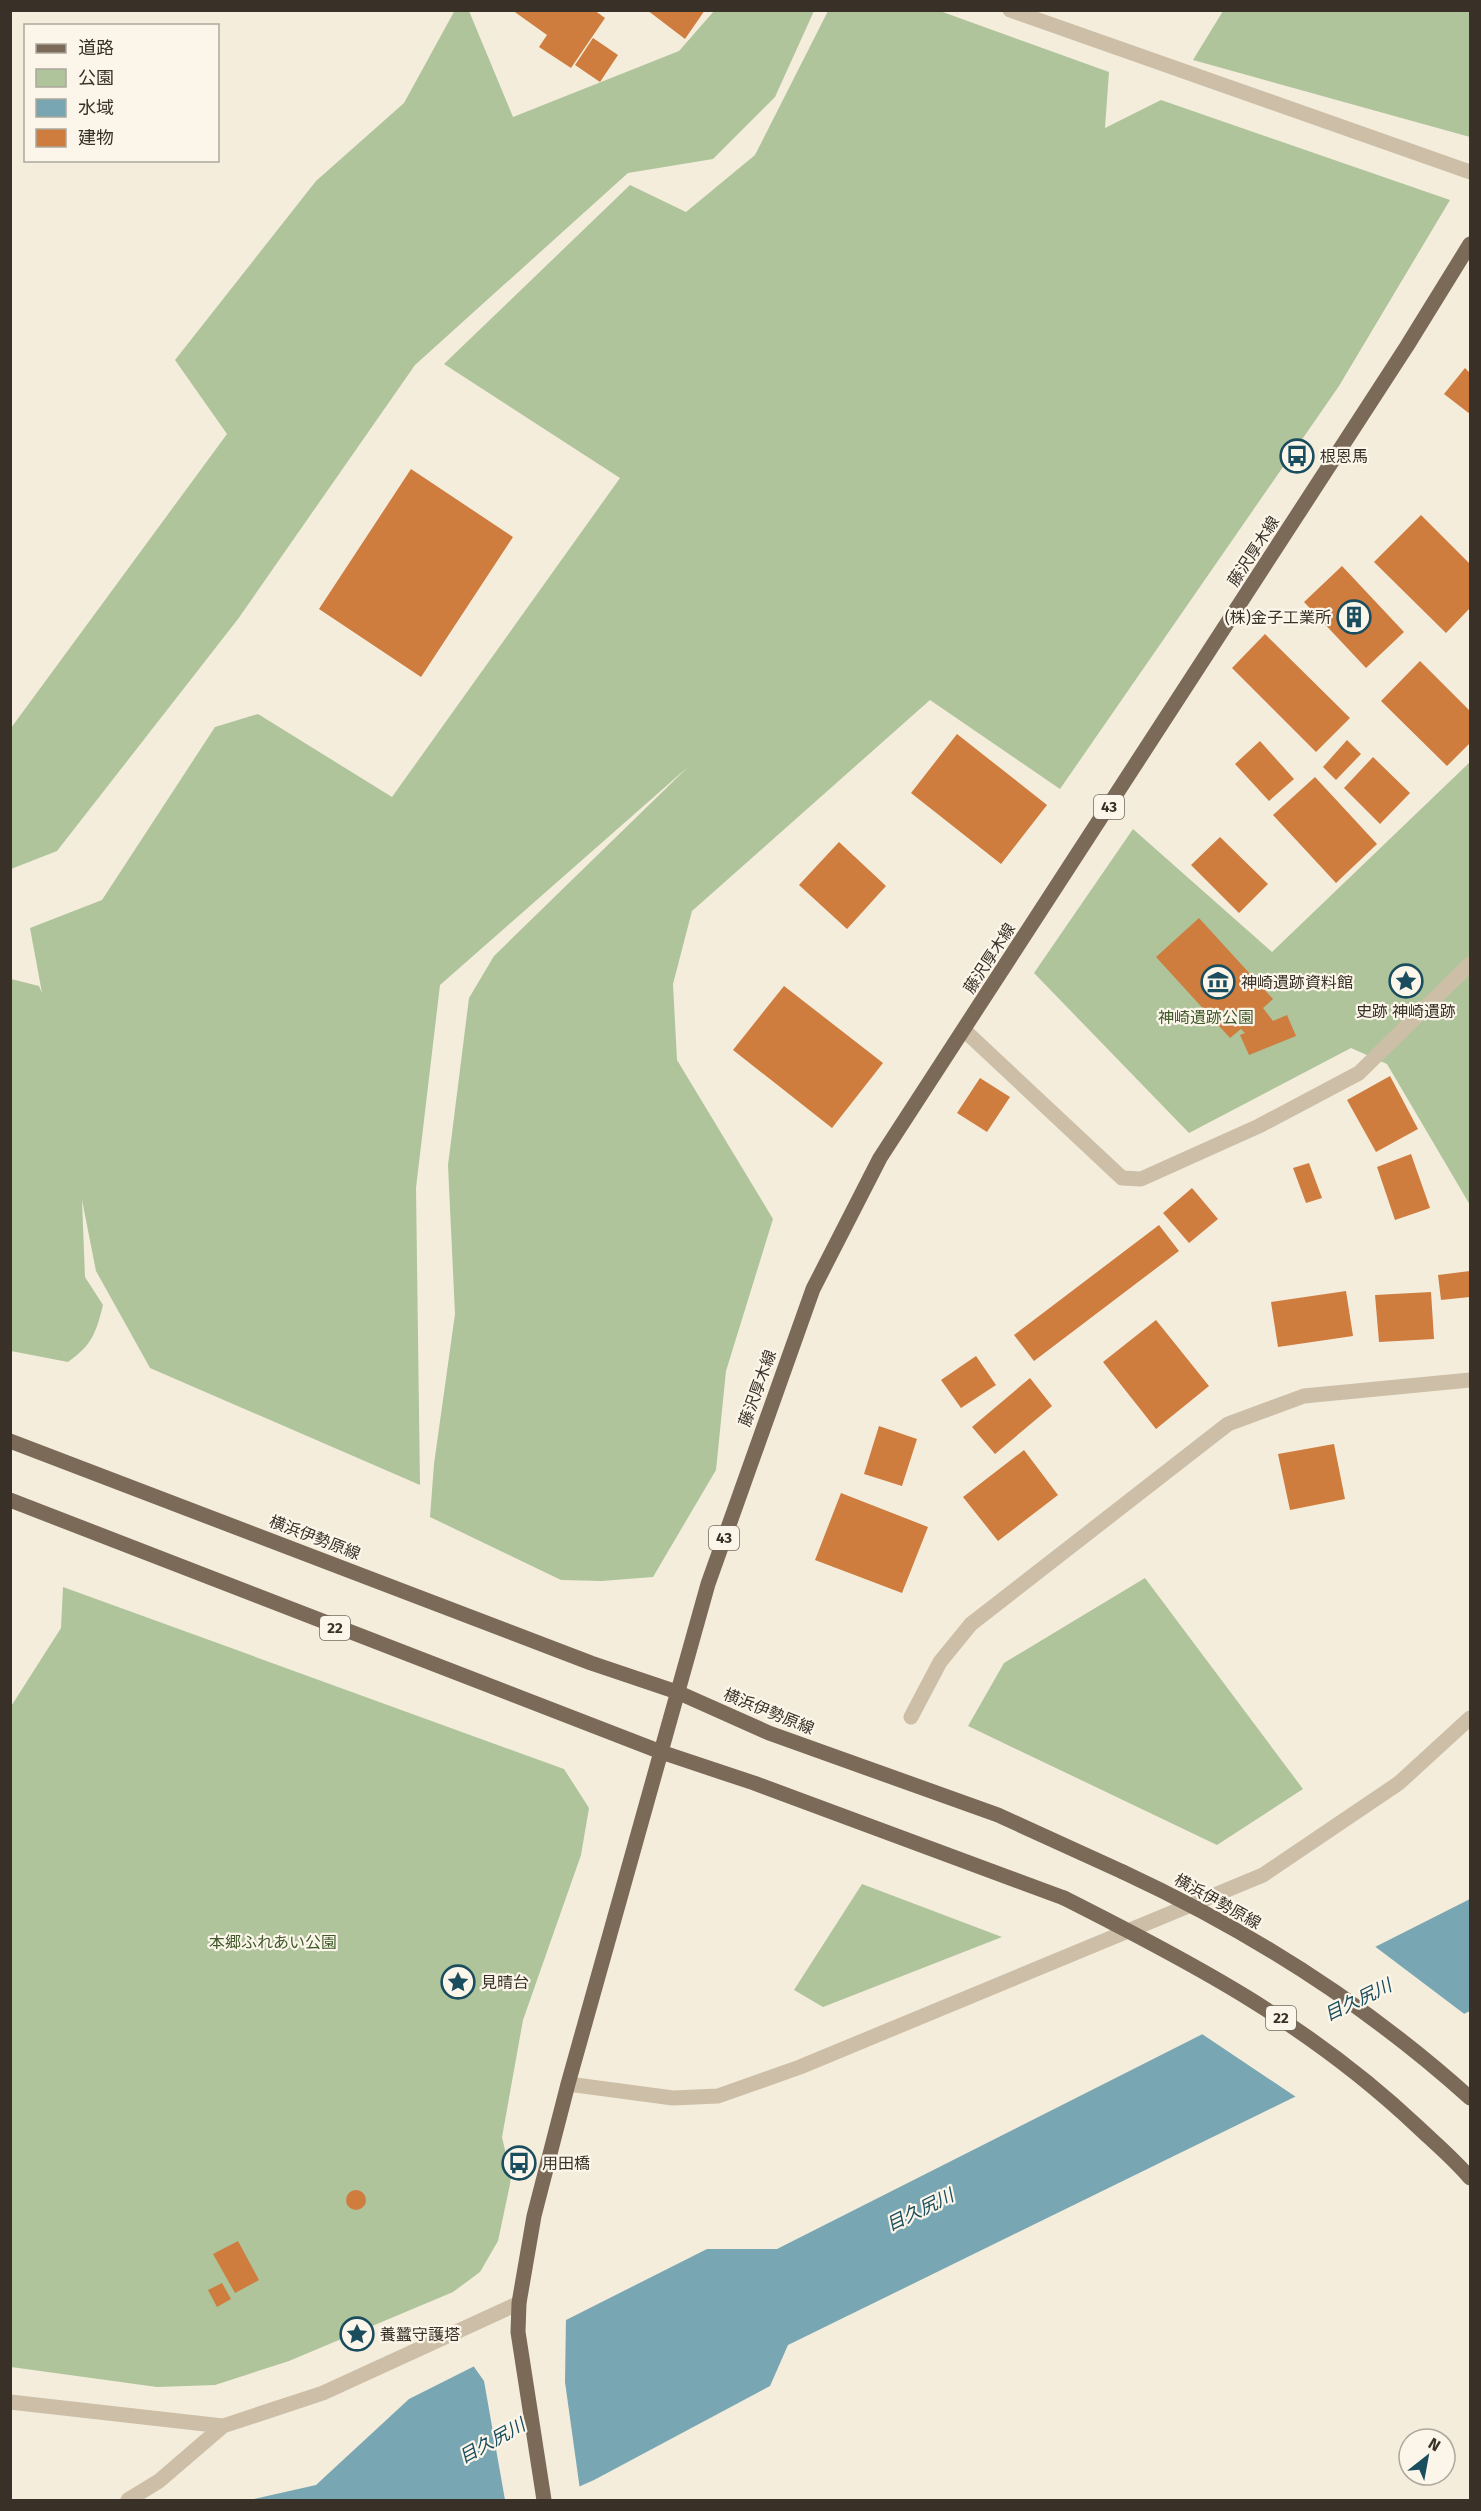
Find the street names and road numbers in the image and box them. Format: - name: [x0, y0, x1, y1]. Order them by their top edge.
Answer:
- street label: 藤沢厚木線: [1224, 513, 1283, 590]
- road number: 43: [1094, 795, 1124, 819]
- street label: 藤沢厚木線: [960, 920, 1019, 997]
- street label: 藤沢厚木線: [735, 1347, 780, 1429]
- street label: 横浜伊勢原線: [267, 1511, 363, 1564]
- road number: 43: [709, 1526, 739, 1550]
- road number: 22: [320, 1616, 350, 1640]
- street label: 横浜伊勢原線: [721, 1685, 817, 1738]
- street label: 横浜伊勢原線: [1171, 1870, 1264, 1933]
- road number: 22: [1266, 2006, 1296, 2030]

